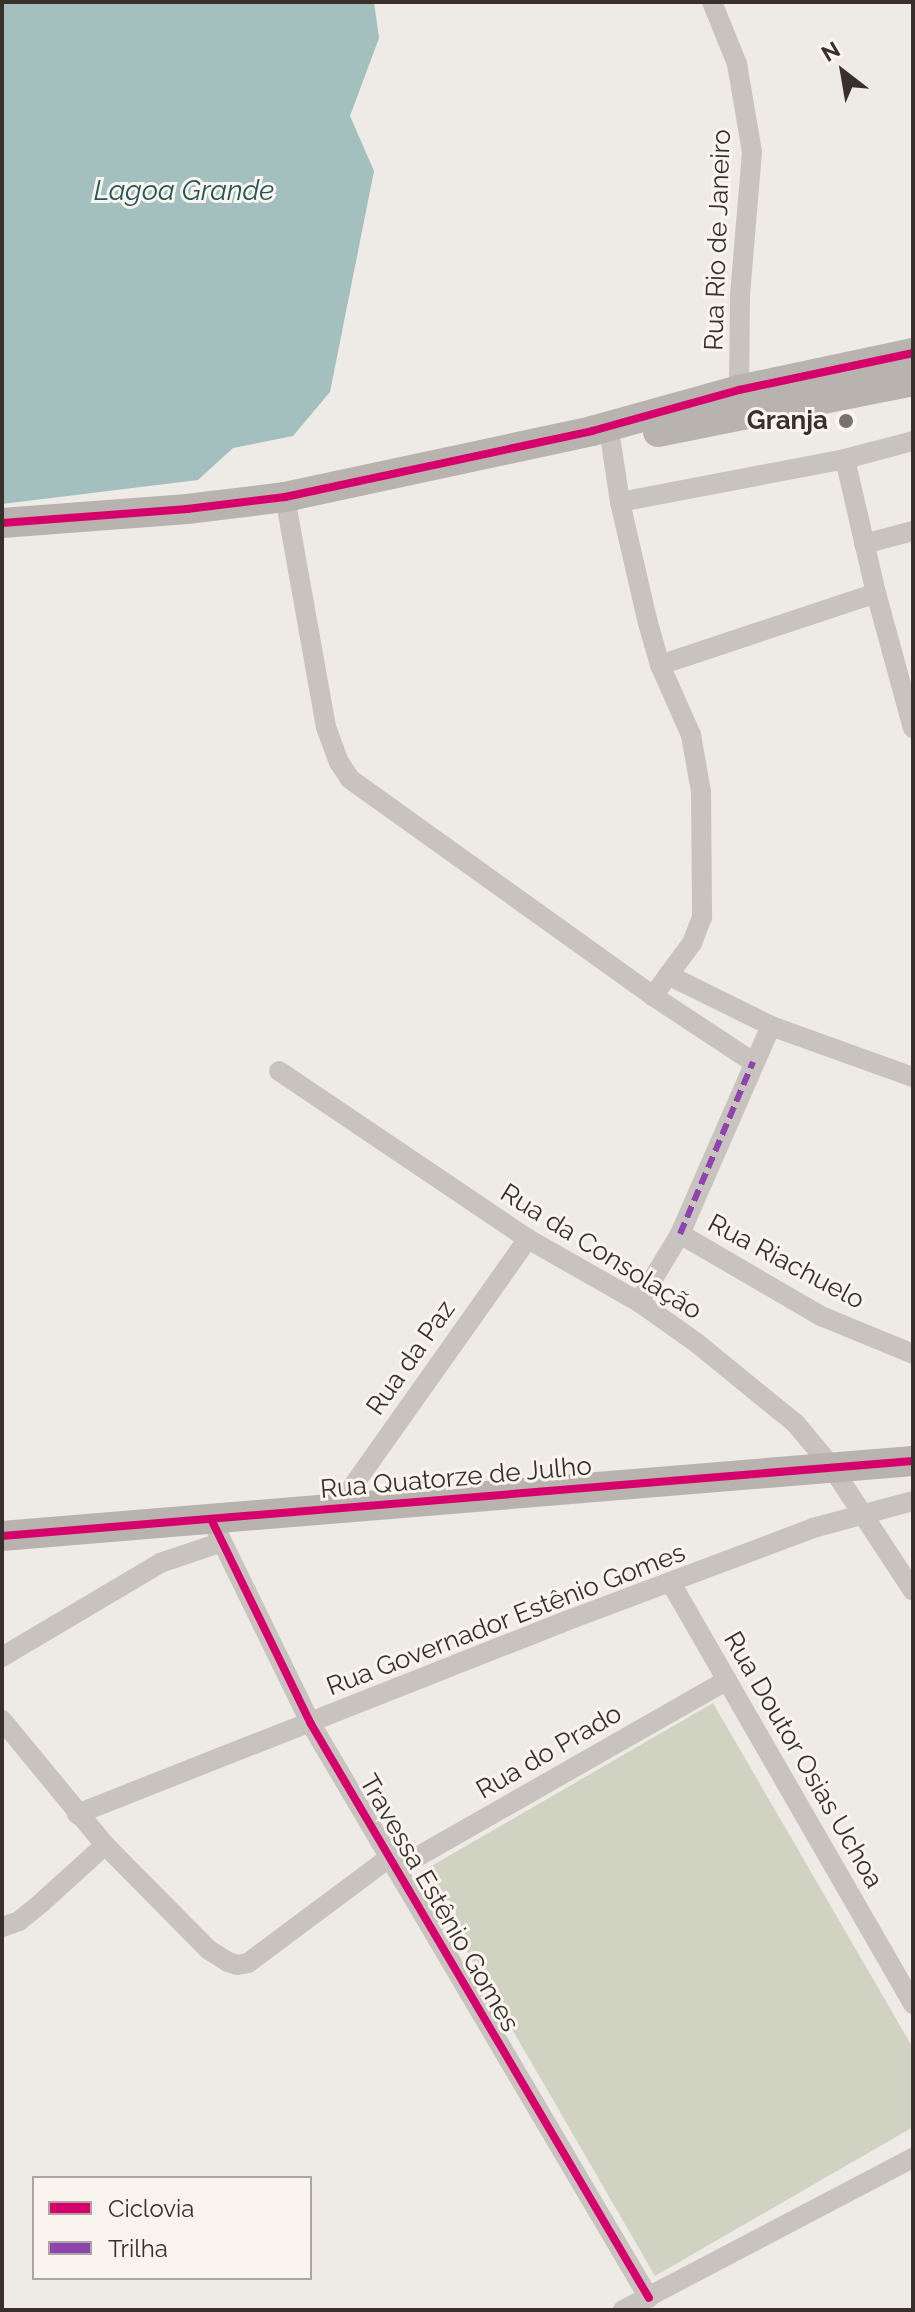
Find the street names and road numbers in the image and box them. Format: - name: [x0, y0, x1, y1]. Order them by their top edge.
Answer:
- street label: Rua Rio de Janeiro: [699, 128, 737, 352]
- street label: Rua da Consolação: [495, 1177, 707, 1327]
- street label: Rua Riachuelo: [703, 1208, 869, 1316]
- street label: Rua da Paz: [360, 1295, 462, 1421]
- street label: Rua Quatorze de Julho: [319, 1451, 593, 1505]
- street label: Rua Governador Estênio Gomes: [322, 1537, 690, 1703]
- street label: Rua Doutor Osias Uchoa: [717, 1626, 889, 1894]
- street label: Rua do Prado: [471, 1698, 627, 1806]
- street label: Travessa Estênio Gomes: [353, 1769, 525, 2037]

